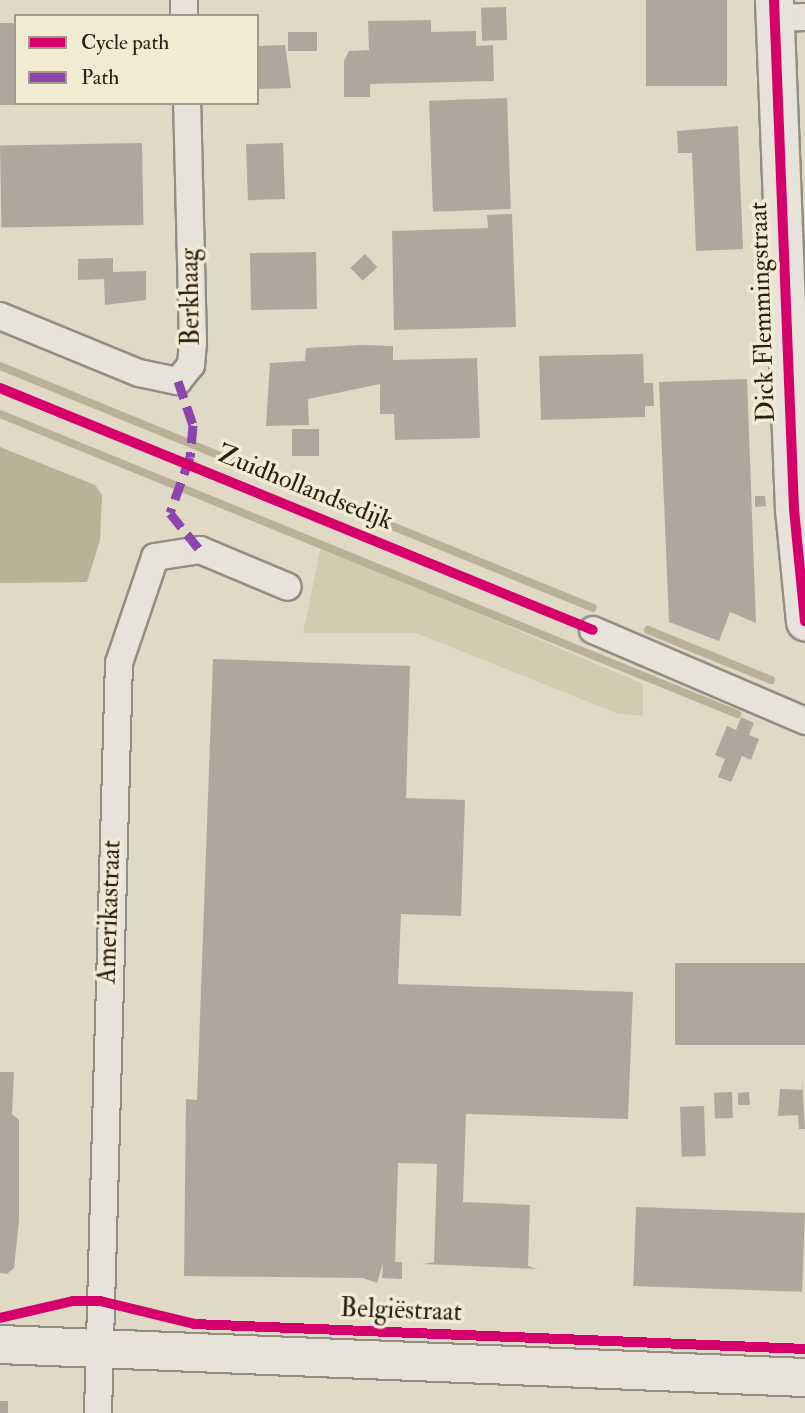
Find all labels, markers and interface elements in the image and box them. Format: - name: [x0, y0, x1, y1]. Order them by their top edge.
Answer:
- legend: [14, 14, 259, 105]
- text: Cycle path: [81, 29, 169, 56]
- text: Path: [81, 64, 119, 91]
- street label: Dick Flemmingstraat: [744, 201, 782, 423]
- street label: Berkhaag: [175, 248, 207, 346]
- street label: Zuidhollandsedijk: [213, 439, 397, 537]
- street label: Amerikastraat: [92, 840, 128, 984]
- street label: Belgiëstraat: [340, 1293, 462, 1329]

